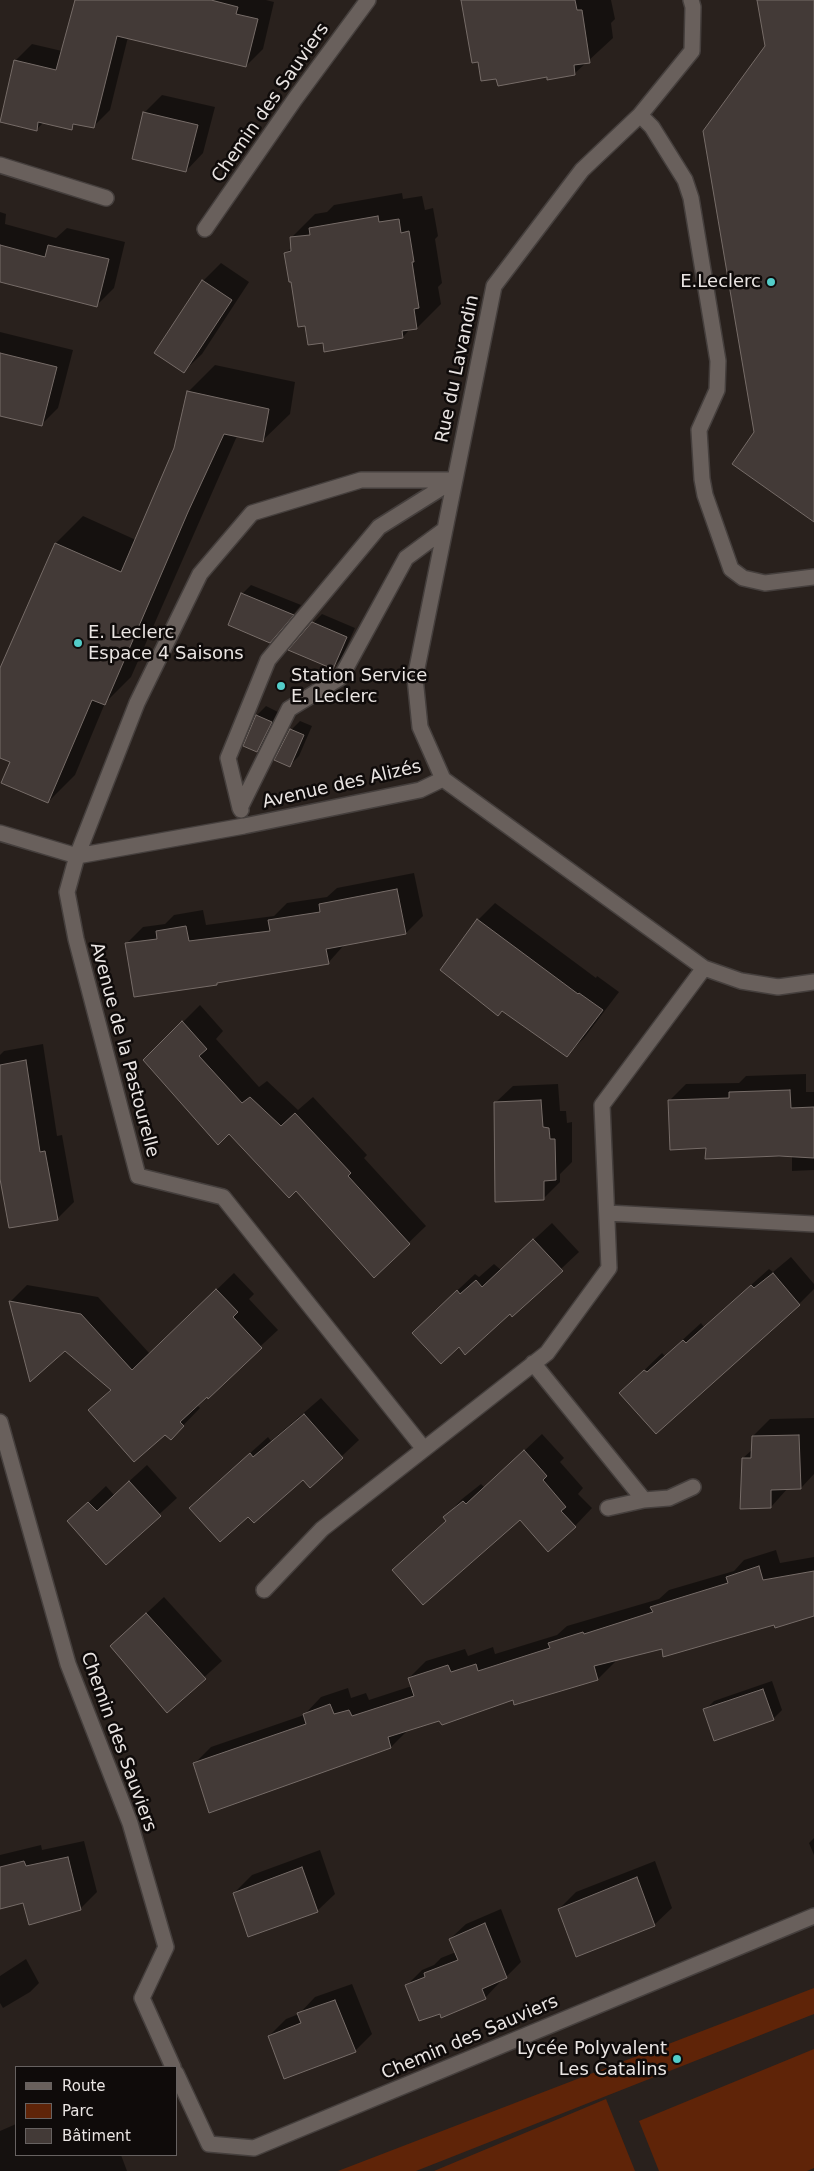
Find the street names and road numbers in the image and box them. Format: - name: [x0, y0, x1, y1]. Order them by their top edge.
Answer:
- street label: Chemin des Sauviers: [208, 19, 334, 187]
- street label: Rue du Lavandin: [432, 293, 484, 445]
- street label: Avenue des Alizés: [260, 756, 424, 814]
- street label: Avenue de la Pastourelle: [85, 940, 163, 1160]
- street label: Chemin des Sauviers: [75, 1649, 161, 1835]
- street label: Chemin des Sauviers: [378, 1991, 562, 2085]

